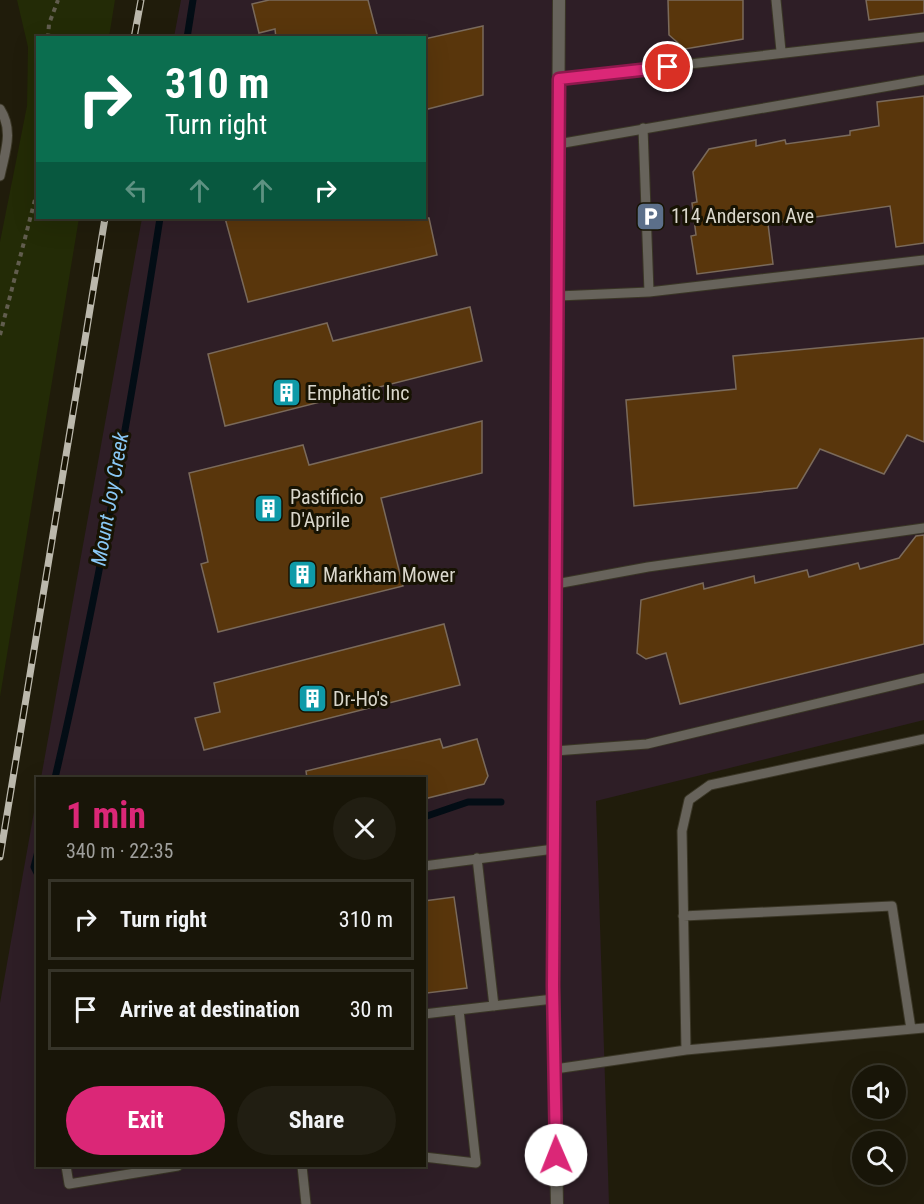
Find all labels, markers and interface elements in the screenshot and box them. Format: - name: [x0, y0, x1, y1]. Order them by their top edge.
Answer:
- pin: [642, 41, 693, 92]
- icon: arrive: [651, 50, 684, 83]
- text: 310 m: [165, 59, 270, 108]
- icon: right: [66, 60, 144, 138]
- text: Turn right: [165, 109, 267, 141]
- icon: left: [120, 174, 153, 207]
- icon: ahead: [183, 174, 216, 207]
- icon: ahead: [246, 174, 279, 207]
- icon: right: [309, 174, 342, 207]
- parking icon: 114 Anderson Ave: [634, 200, 666, 232]
- place label: 114 Anderson Ave: [671, 204, 814, 228]
- building icon: Emphatic Inc: [270, 377, 302, 409]
- place label: Emphatic Inc: [307, 381, 409, 405]
- water label: Mount Joy Creek: [86, 430, 134, 568]
- place label: Pastificio D'Aprile: [290, 485, 364, 532]
- building icon: Pastificio D'Aprile: [253, 493, 285, 525]
- building icon: Markham Mower: [286, 559, 318, 591]
- place label: Markham Mower: [323, 563, 455, 587]
- building icon: Dr-Ho's: [296, 683, 328, 715]
- place label: Dr-Ho's: [333, 687, 388, 711]
- text: 1 min: [66, 795, 146, 837]
- button: close: [333, 797, 396, 860]
- text: 340 m · 22:35: [66, 839, 173, 863]
- icon: right: [69, 903, 102, 936]
- text: Turn right: [120, 907, 207, 932]
- text: 310 m: [339, 907, 393, 932]
- icon: arrive: [69, 993, 102, 1026]
- text: Arrive at destination: [120, 997, 300, 1022]
- text: 30 m: [350, 997, 393, 1022]
- map controls: [852, 1065, 906, 1185]
- button: sound: [852, 1065, 906, 1119]
- button: Exit: [66, 1086, 225, 1155]
- button: Share: [237, 1086, 396, 1155]
- position arrow: [524, 1123, 588, 1187]
- button: search: [852, 1131, 906, 1185]

